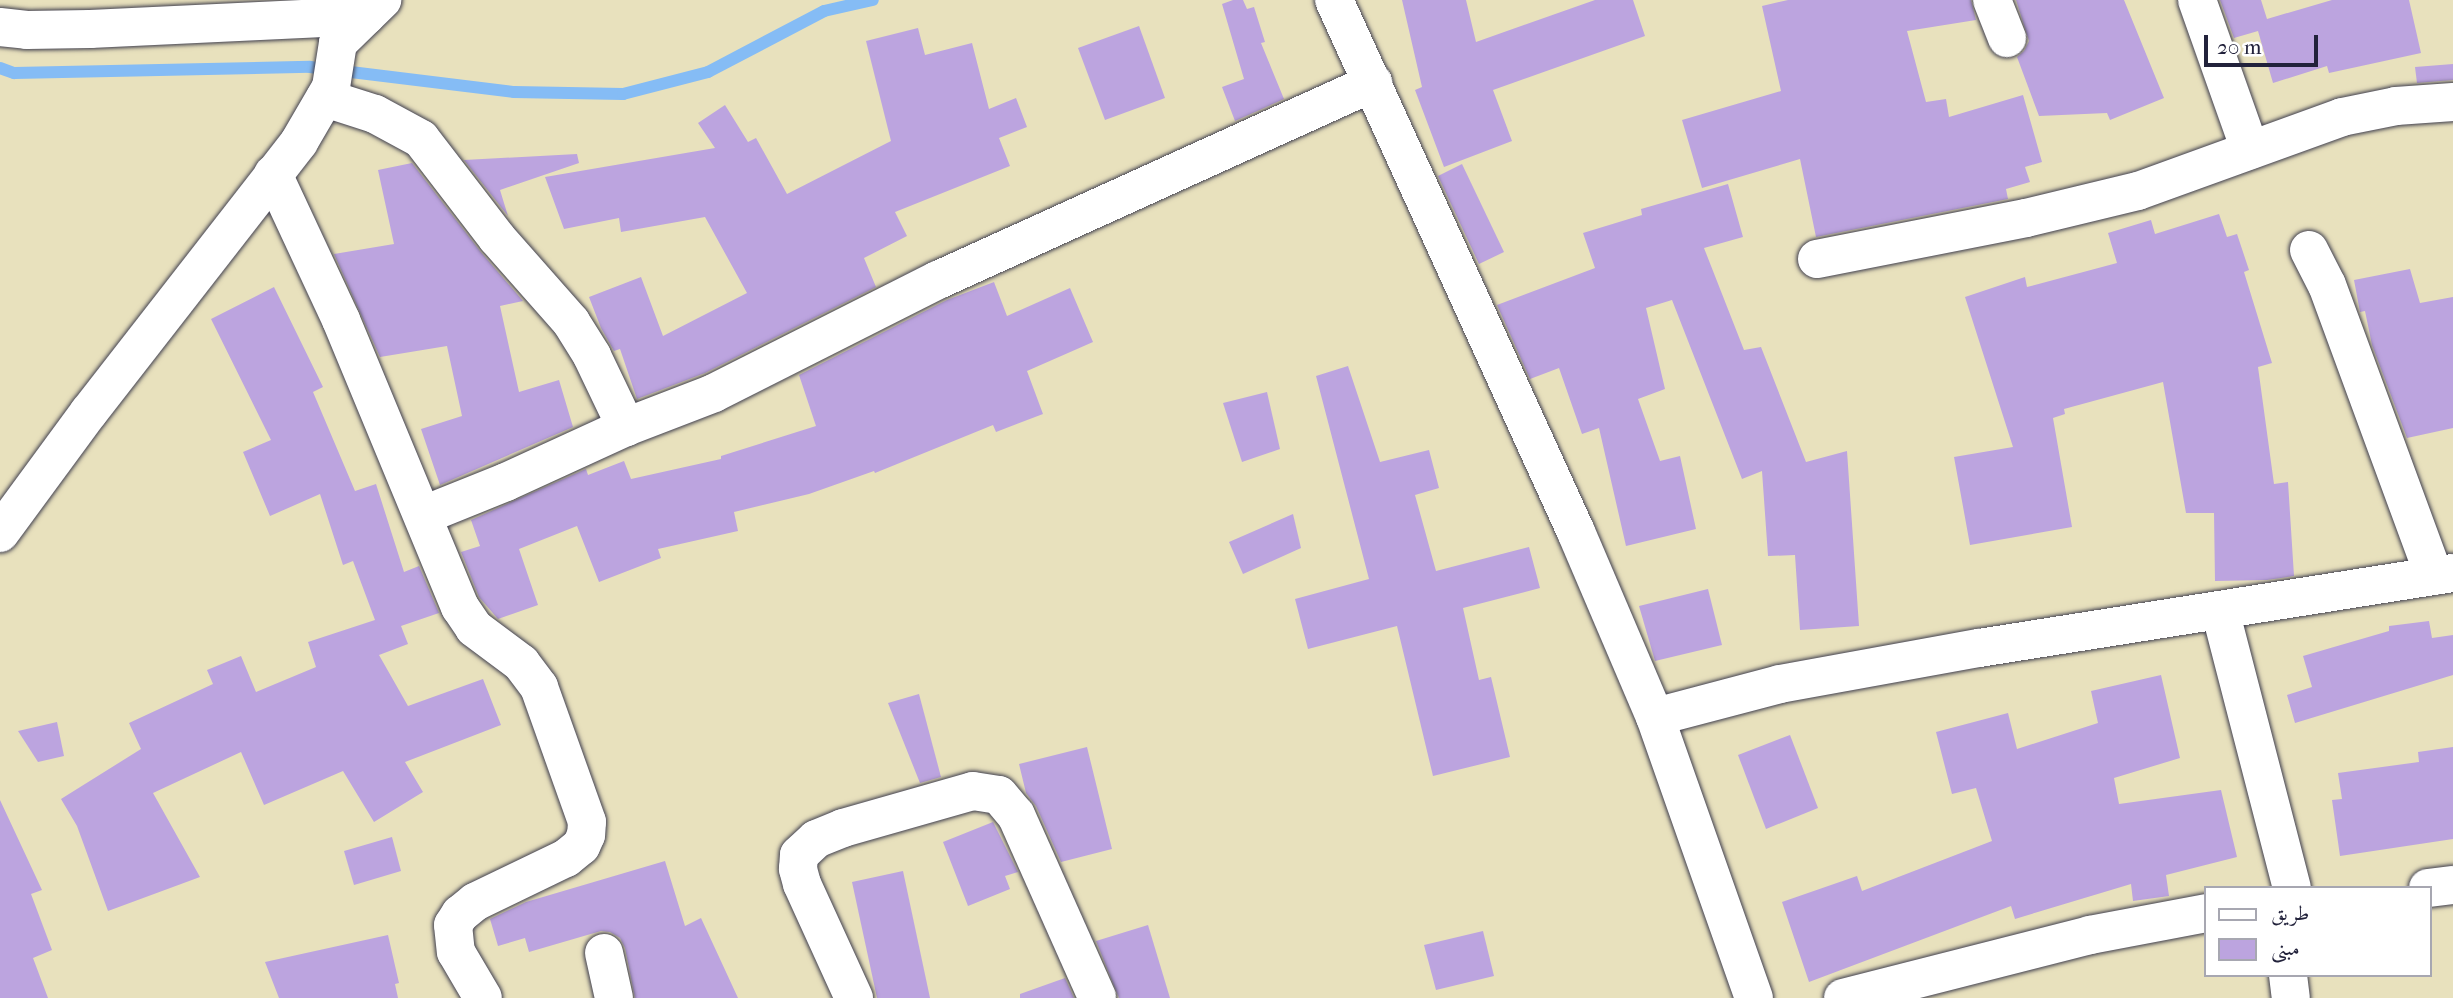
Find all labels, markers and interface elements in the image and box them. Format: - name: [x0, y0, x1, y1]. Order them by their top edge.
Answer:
- scale bar: [2208, 21, 2322, 65]
- text: 20 m: [2217, 35, 2261, 59]
- legend: [2204, 886, 2432, 977]
- text: طريق: [2271, 901, 2309, 925]
- text: مبنى: [2271, 936, 2300, 960]

